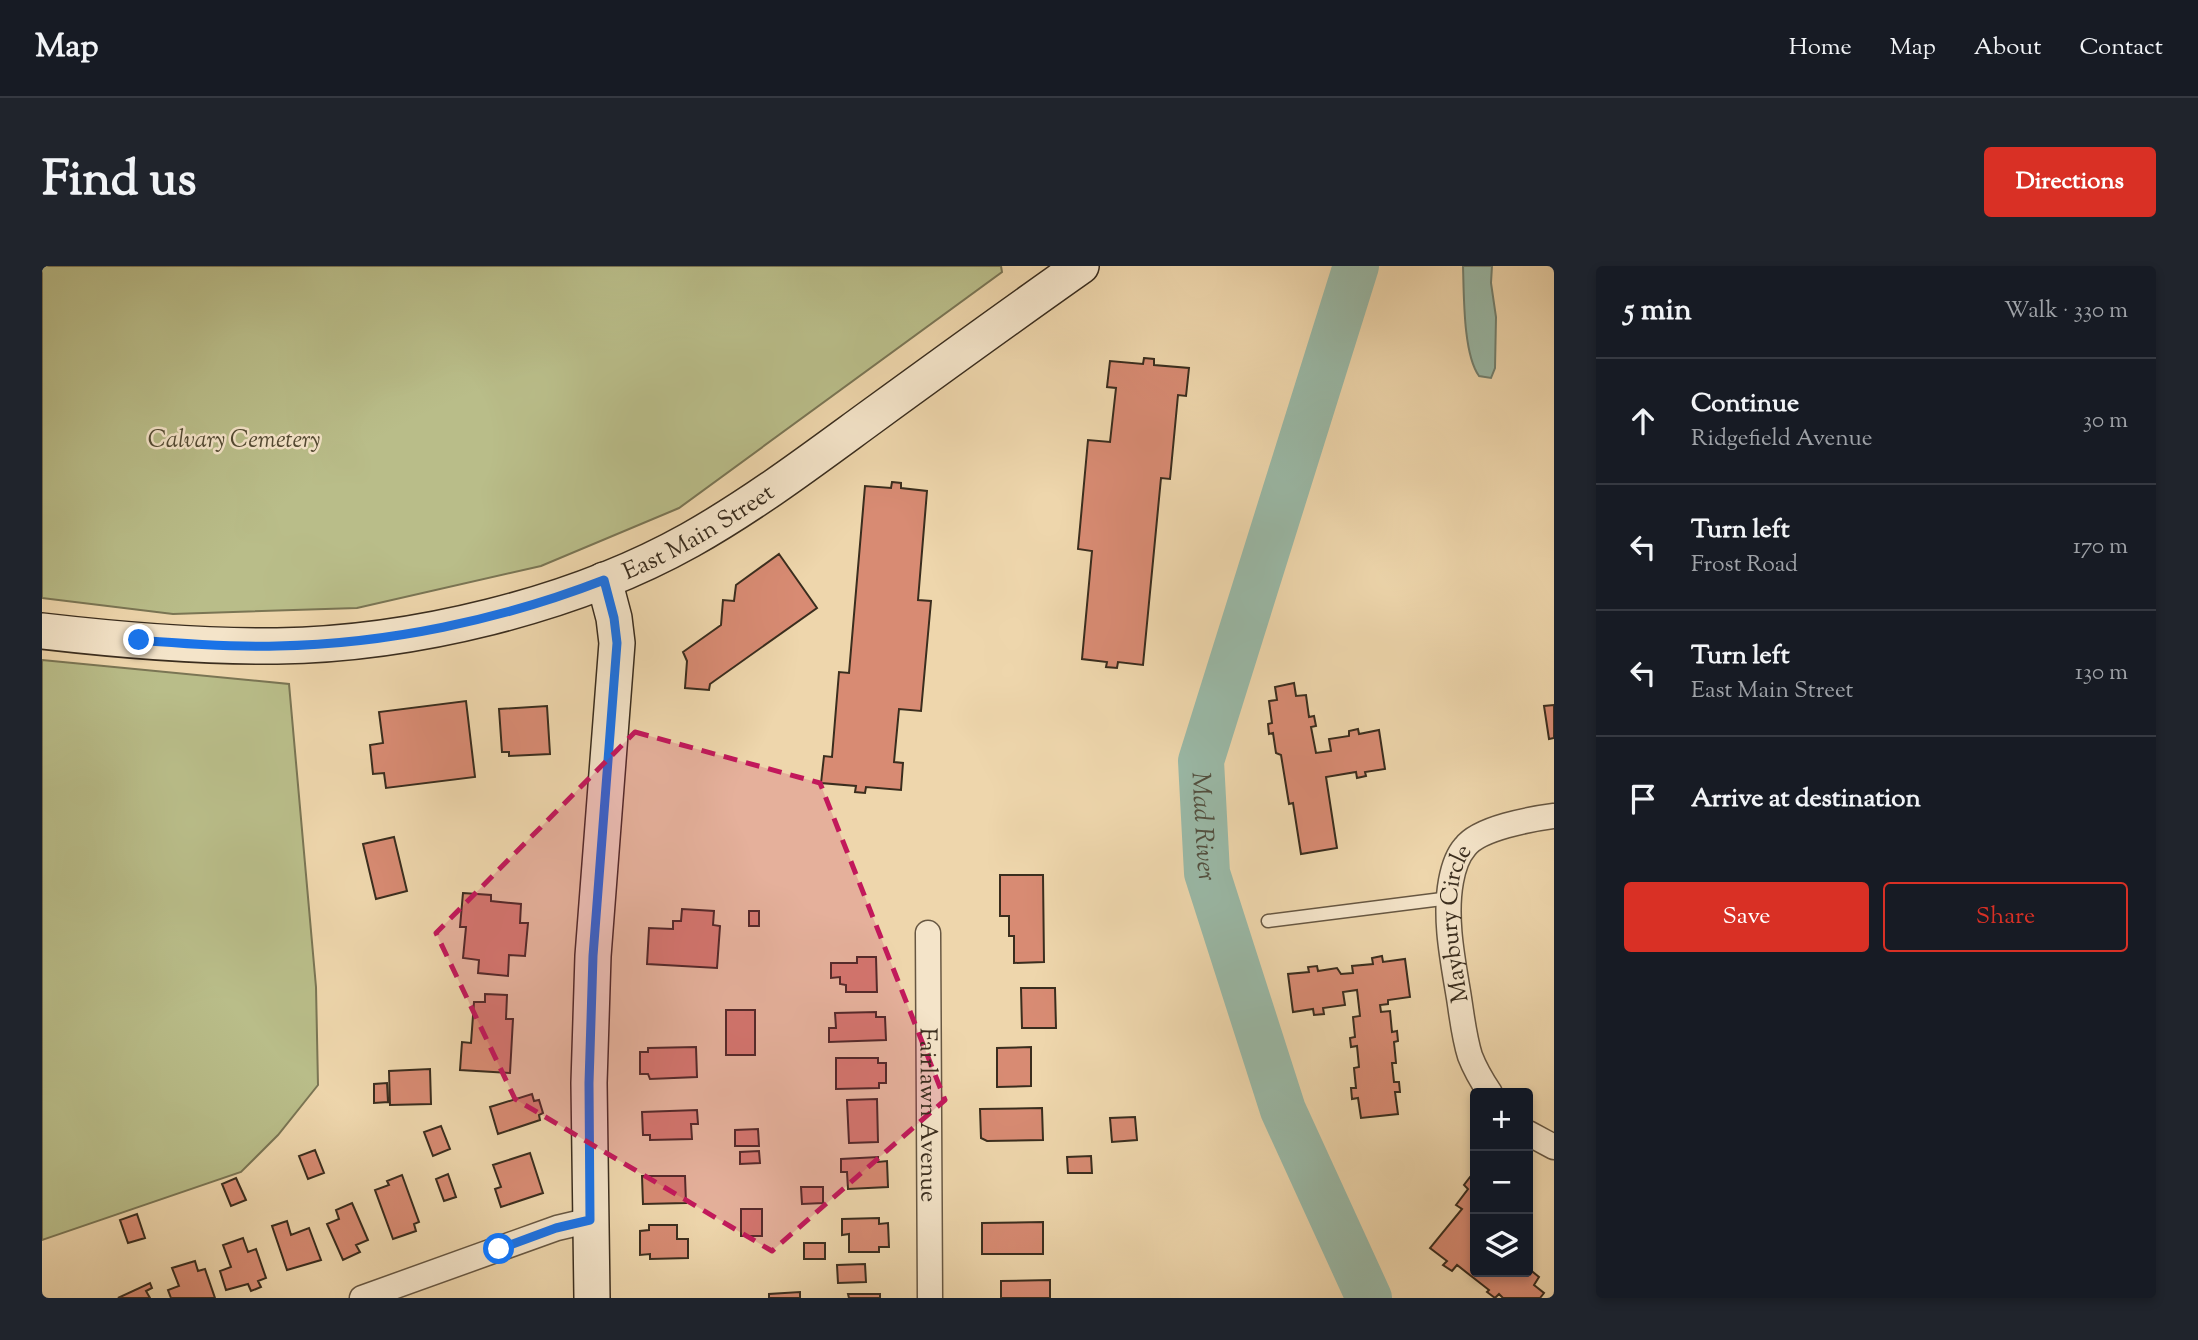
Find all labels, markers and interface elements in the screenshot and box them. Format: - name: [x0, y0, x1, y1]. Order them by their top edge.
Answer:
- text: Map: [35, 24, 99, 72]
- text: Home: [1789, 31, 1852, 65]
- text: Map: [1890, 31, 1936, 65]
- text: About: [1974, 31, 2041, 65]
- text: Contact: [2079, 31, 2163, 65]
- text: Find us: [42, 147, 196, 217]
- button: Directions: [1984, 147, 2156, 217]
- text: 5 min: [1624, 290, 1692, 333]
- text: Walk · 330 m: [2004, 295, 2128, 328]
- text: Continue: [1691, 386, 1799, 423]
- icon: ahead: [1624, 402, 1662, 440]
- text: 30 m: [2083, 405, 2128, 438]
- text: Ridgefield Avenue: [1691, 423, 1873, 456]
- park label: Calvary Cemetery: [148, 424, 321, 458]
- street label: East Main Street: [618, 477, 782, 590]
- text: Turn left: [1691, 512, 1790, 549]
- icon: left: [1624, 528, 1662, 566]
- text: 170 m: [2073, 531, 2128, 564]
- text: Frost Road: [1691, 549, 1798, 582]
- route end: [123, 624, 154, 655]
- text: Turn left: [1691, 638, 1790, 675]
- icon: left: [1624, 654, 1662, 692]
- text: 130 m: [2075, 657, 2128, 690]
- text: East Main Street: [1691, 675, 1853, 708]
- water label: Mad River: [1181, 771, 1225, 887]
- icon: arrive: [1624, 780, 1662, 818]
- text: Arrive at destination: [1691, 781, 1921, 818]
- street label: Maybury Circle: [1433, 837, 1481, 1005]
- button: Save: [1624, 882, 1869, 952]
- button: Share: [1883, 882, 2128, 952]
- street label: Fairlawn Avenue: [910, 1028, 944, 1202]
- map controls: [1470, 1088, 1533, 1277]
- button: +: [1470, 1088, 1533, 1151]
- button: −: [1470, 1151, 1533, 1214]
- button: layers: [1470, 1214, 1533, 1277]
- route start: [483, 1233, 514, 1264]

